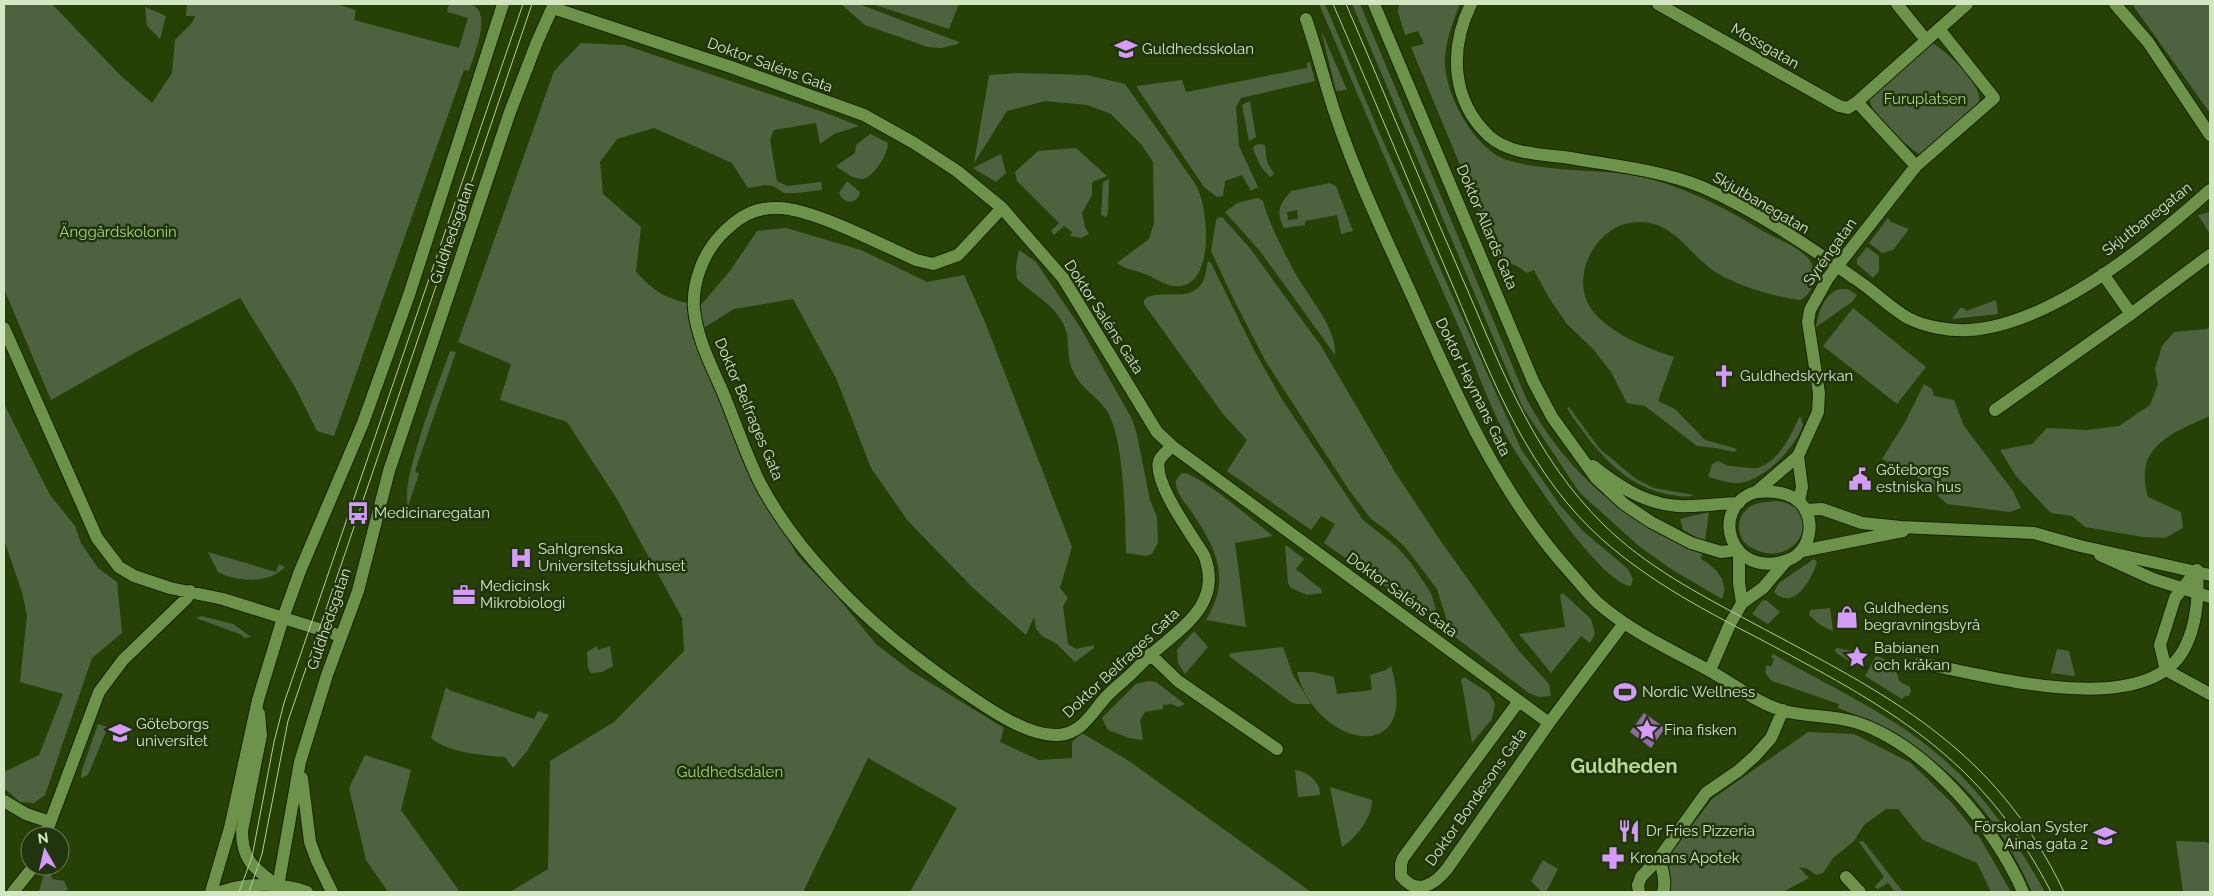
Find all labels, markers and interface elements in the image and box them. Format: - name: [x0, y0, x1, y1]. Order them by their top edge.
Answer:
- street label: Mossgatan: [1728, 19, 1802, 73]
- street label: Doktor Saléns Gata: [705, 34, 835, 96]
- school or university icon: Guldhedsskolan: [1113, 36, 1139, 62]
- place label: Guldhedsskolan: [1142, 40, 1254, 58]
- park label: Furuplatsen: [1884, 90, 1966, 108]
- street label: Doktor Allards Gata: [1453, 162, 1521, 292]
- street label: Skjutbanegatan: [1709, 168, 1813, 238]
- street label: Skjutbanegatan: [2099, 178, 2195, 260]
- street label: Guldhedsgatan: [426, 180, 478, 286]
- street label: Syréngatan: [1800, 215, 1860, 289]
- park label: Änggårdskolonin: [59, 222, 177, 241]
- street label: Doktor Saléns Gata: [1060, 257, 1148, 377]
- street label: Doktor Heymans Gata: [1432, 315, 1514, 459]
- street label: Doktor Belfrages Gata: [711, 335, 787, 483]
- church icon: Guldhedskyrkan: [1711, 363, 1737, 389]
- place label: Guldhedskyrkan: [1740, 367, 1853, 385]
- place label: Göteborgs estniska hus: [1876, 461, 1961, 496]
- public building icon: Göteborgs estniska hus: [1847, 466, 1873, 492]
- bus stop icon: Medicinaregatan: [345, 500, 371, 526]
- place label: Medicinaregatan: [374, 504, 490, 522]
- place label: Sahlgrenska Universitetssjukhuset: [538, 540, 686, 575]
- hospital icon: Sahlgrenska Universitetssjukhuset: [508, 545, 534, 571]
- street label: Doktor Saléns Gata: [1343, 549, 1461, 641]
- street label: Guldhedsgatan: [303, 566, 355, 672]
- place label: Medicinsk Mikrobiologi: [480, 577, 565, 612]
- office icon: Medicinsk Mikrobiologi: [451, 582, 477, 608]
- place label: Guldhedens begravningsbyrå: [1864, 599, 1980, 634]
- street label: Doktor Belfrages Gata: [1059, 604, 1183, 722]
- shop icon: Guldhedens begravningsbyrå: [1834, 604, 1860, 630]
- place label: Babianen och kråkan: [1874, 639, 1950, 674]
- place icon: Babianen och kråkan: [1844, 644, 1870, 670]
- sports icon: Nordic Wellness: [1612, 679, 1638, 705]
- place label: Nordic Wellness: [1642, 683, 1755, 701]
- place label: Göteborgs universitet: [136, 715, 209, 750]
- place icon: Fina fisken: [1634, 717, 1660, 743]
- school or university icon: Göteborgs universitet: [107, 720, 133, 746]
- place label: Fina fisken: [1664, 721, 1737, 739]
- street label: Doktor Bondesons Gata: [1422, 725, 1530, 869]
- district label: Guldheden: [1570, 754, 1678, 778]
- park label: Guldhedsdalen: [677, 763, 783, 781]
- restaurant icon: Dr Fries Pizzeria: [1616, 818, 1642, 844]
- place label: Förskolan Syster Ainas gata 2: [1974, 818, 2089, 853]
- place label: Dr Fries Pizzeria: [1646, 822, 1755, 840]
- school or university icon: Förskolan Syster Ainas gata 2: [2092, 823, 2118, 849]
- north arrow: [20, 826, 70, 876]
- text: N: [37, 829, 50, 847]
- pharmacy icon: Kronans Apotek: [1600, 845, 1626, 871]
- place label: Kronans Apotek: [1630, 849, 1740, 867]

